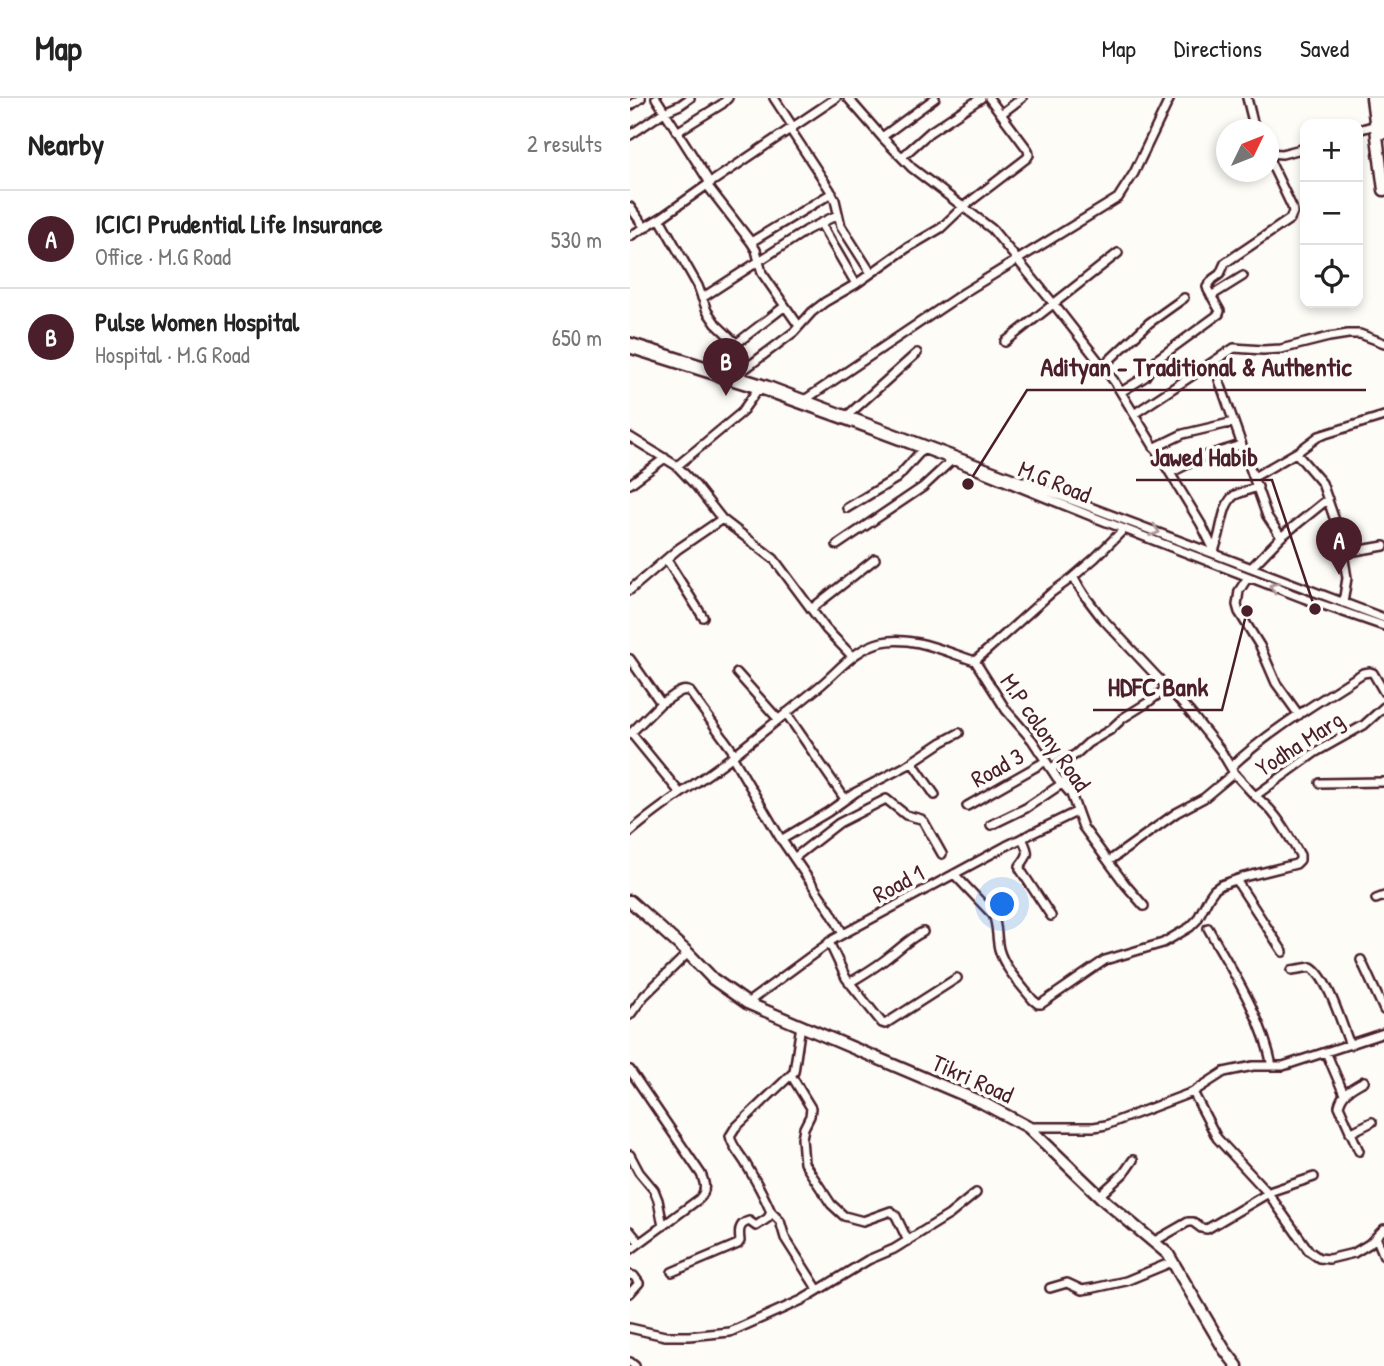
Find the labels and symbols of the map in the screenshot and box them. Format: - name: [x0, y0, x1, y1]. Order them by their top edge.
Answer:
- north arrow: [1216, 119, 1279, 182]
- pin: B: [703, 338, 749, 396]
- callout: Adityan - Traditional & Authentic: [1027, 343, 1366, 390]
- text: Adityan - Traditional & Authentic: [1040, 349, 1352, 385]
- callout: Jawed Habib: [1136, 433, 1272, 480]
- text: Jawed Habib: [1150, 439, 1258, 474]
- street label: M.G Road: [1014, 452, 1096, 510]
- pin: A: [1316, 517, 1362, 575]
- one-way arrow: [1149, 523, 1161, 537]
- one-way arrow: [1268, 581, 1280, 595]
- callout: HDFC Bank: [1093, 663, 1222, 710]
- street label: M.P colony Road: [993, 667, 1099, 797]
- text: HDFC Bank: [1108, 669, 1208, 704]
- street label: Yodha Marg: [1249, 703, 1349, 783]
- street label: Road 3: [965, 740, 1029, 794]
- street label: Road 1: [867, 856, 929, 910]
- your location: [985, 887, 1019, 921]
- street label: Tikri Road: [927, 1046, 1019, 1110]

